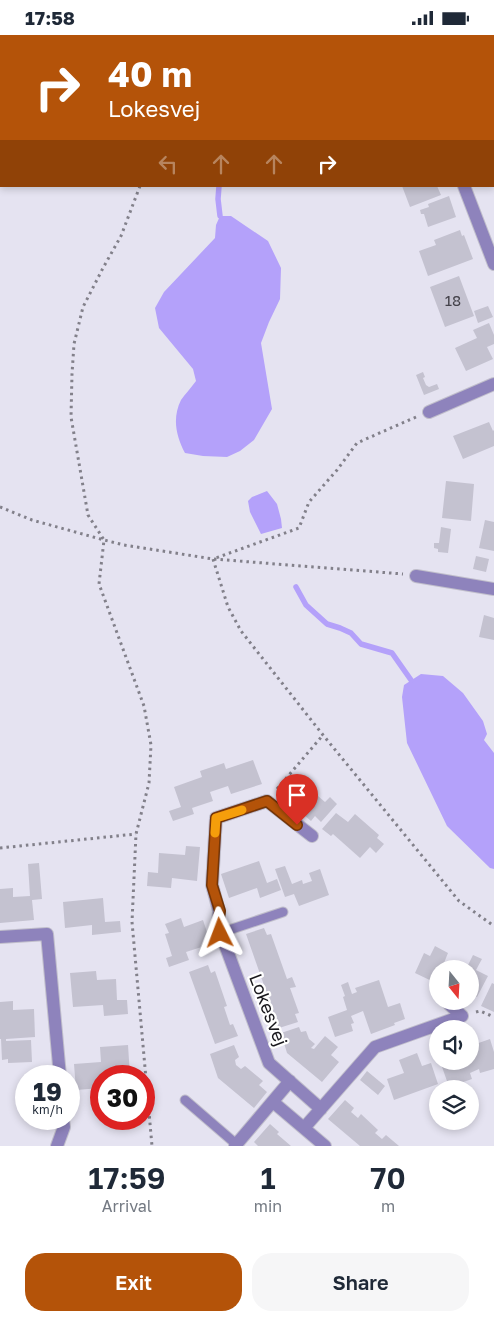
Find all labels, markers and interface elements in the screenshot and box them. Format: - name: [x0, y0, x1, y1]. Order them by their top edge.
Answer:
- text: 17:58: [25, 6, 75, 29]
- text: 40 m: [108, 53, 192, 95]
- icon: right: [25, 55, 90, 120]
- text: Lokesvej: [108, 95, 200, 122]
- icon: left: [154, 150, 182, 178]
- icon: ahead: [207, 150, 235, 178]
- icon: ahead: [260, 150, 288, 178]
- icon: right: [313, 150, 341, 178]
- house number: 18: [445, 291, 461, 309]
- pin: [276, 774, 318, 825]
- icon: arrive: [283, 781, 311, 809]
- position arrow: [193, 906, 245, 958]
- north arrow: [429, 960, 479, 1010]
- map controls: [429, 960, 479, 1130]
- street label: Lokesvej: [245, 970, 293, 1049]
- button: sound: [429, 1020, 479, 1070]
- speed limit sign: 30: [90, 1065, 155, 1130]
- text: 19: [33, 1076, 62, 1107]
- button: layers: [429, 1080, 479, 1130]
- text: km/h: [32, 1102, 63, 1117]
- text: 17:59: [88, 1160, 166, 1196]
- text: 1: [260, 1160, 276, 1196]
- text: 70: [370, 1160, 406, 1196]
- text: Arrival: [102, 1196, 152, 1216]
- text: min: [254, 1196, 282, 1216]
- text: m: [381, 1196, 395, 1216]
- button: Exit: [25, 1253, 242, 1311]
- button: Share: [252, 1253, 469, 1311]

